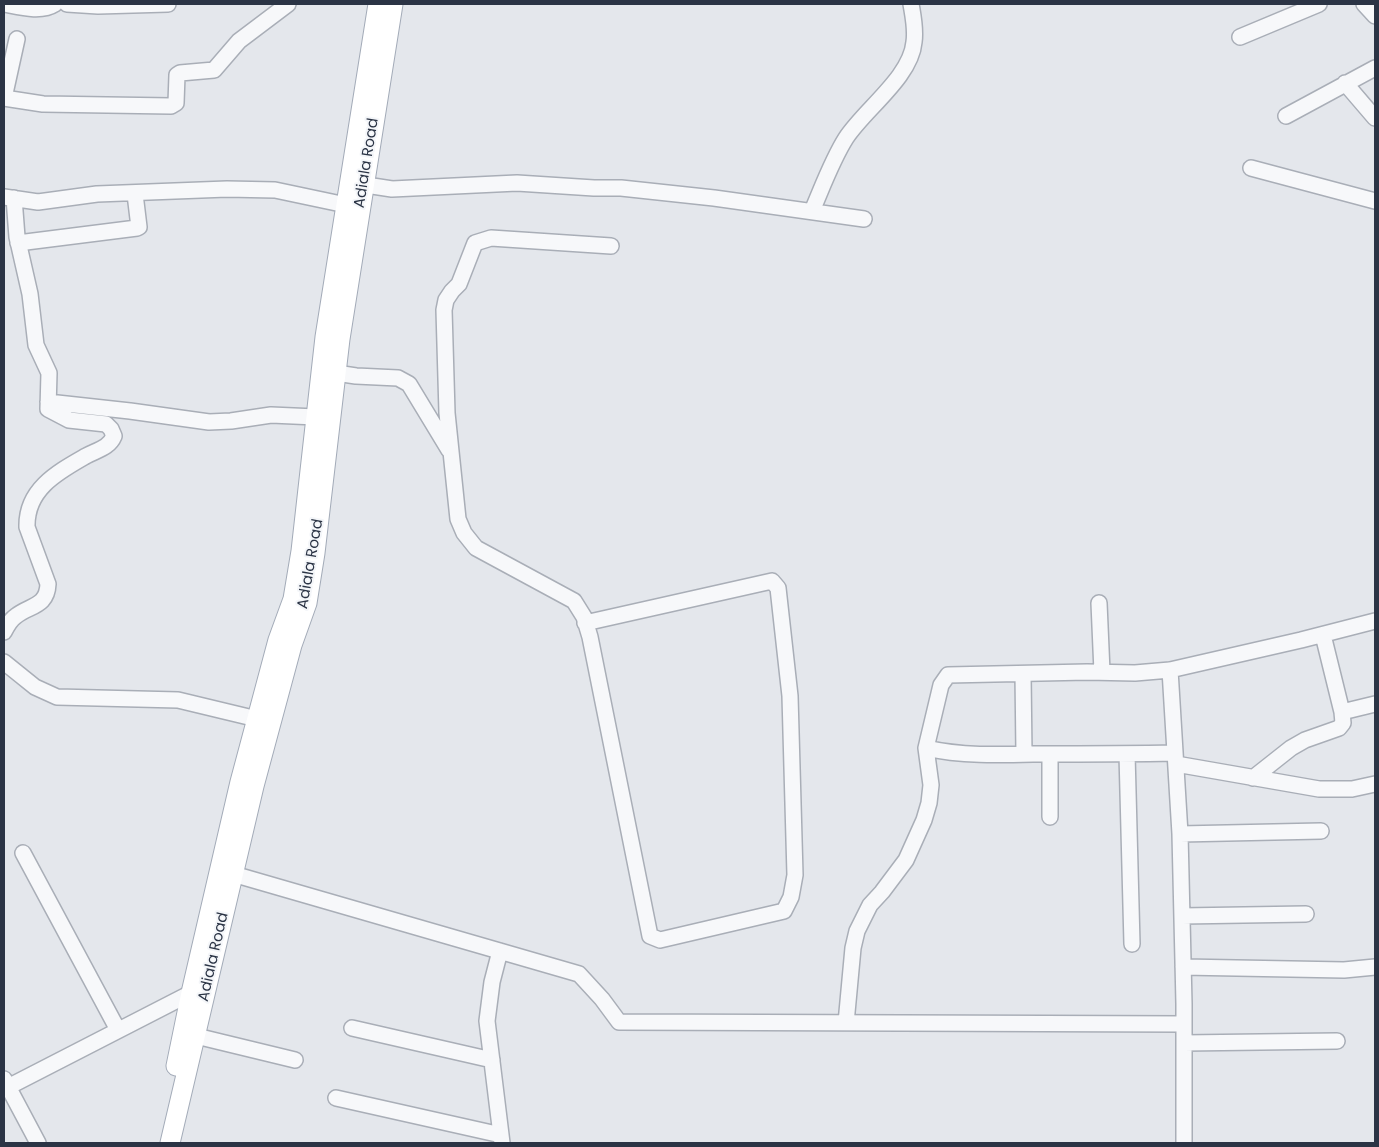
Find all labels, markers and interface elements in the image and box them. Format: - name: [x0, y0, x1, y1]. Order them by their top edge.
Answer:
- street label: Adiala Road: [351, 117, 383, 209]
- street label: Adiala Road: [294, 518, 328, 610]
- street label: Adiala Road: [195, 911, 233, 1003]

